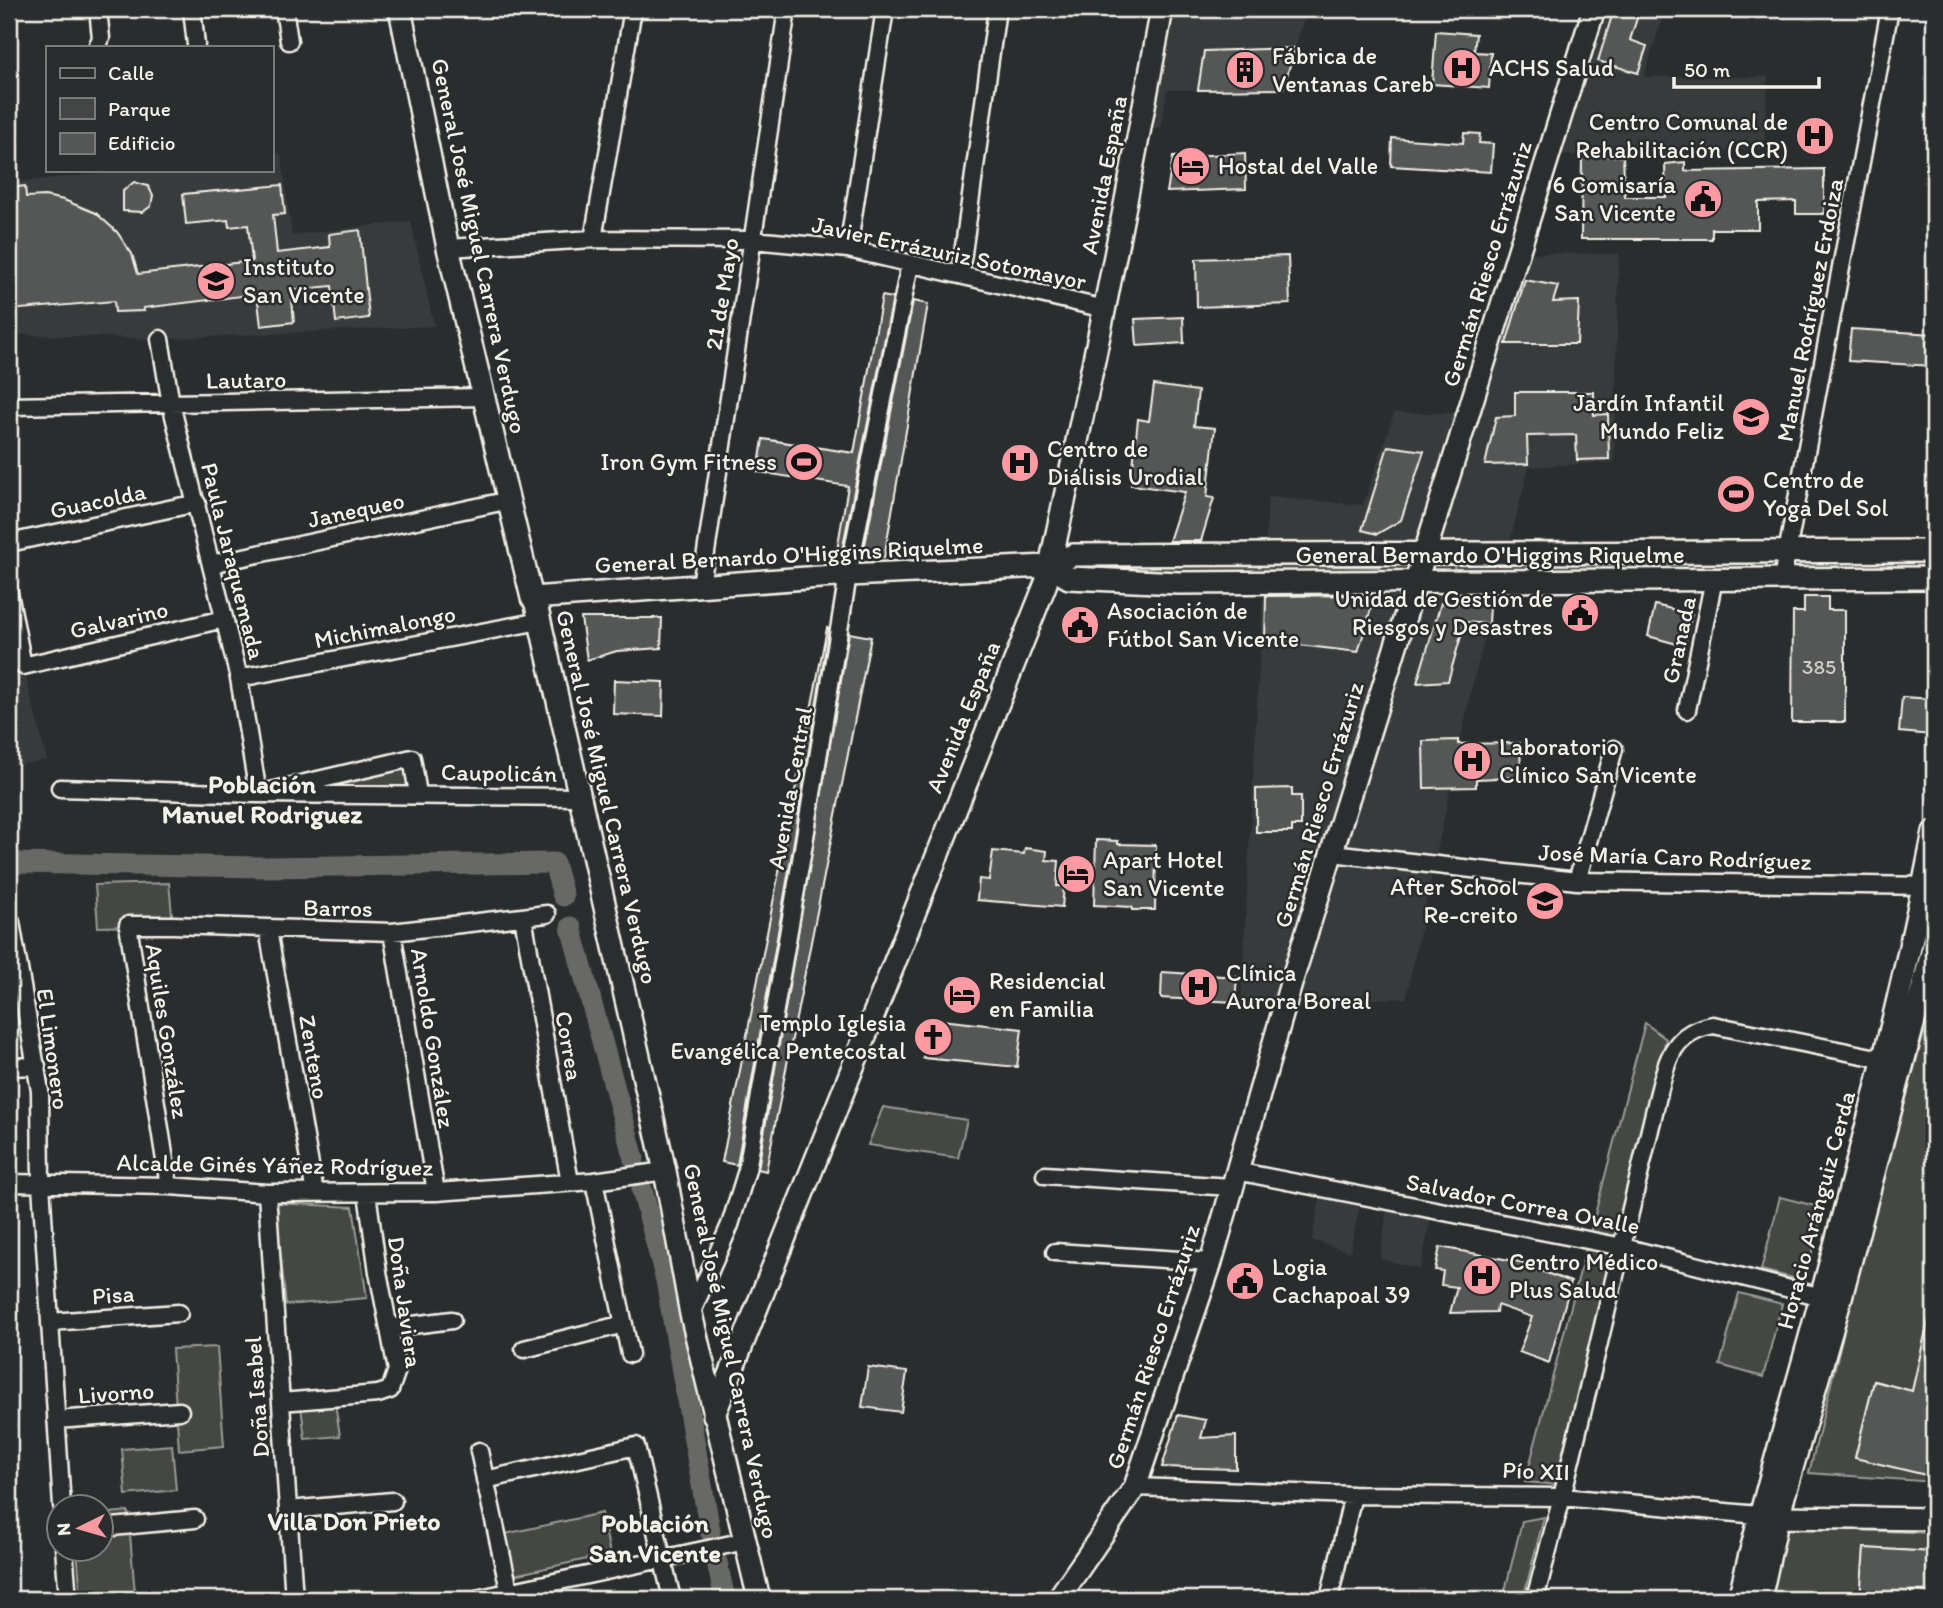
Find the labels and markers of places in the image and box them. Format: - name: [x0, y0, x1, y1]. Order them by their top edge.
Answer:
- place label: Fábrica de Ventanas Careb: [1272, 41, 1434, 98]
- hospital icon: ACHS Salud: [1441, 47, 1483, 89]
- building icon: Fábrica de Ventanas Careb: [1224, 49, 1266, 91]
- place label: ACHS Salud: [1489, 53, 1614, 82]
- place label: Centro Comunal de Rehabilitación (CCR): [1576, 107, 1788, 164]
- hospital icon: Centro Comunal de Rehabilitación (CCR): [1794, 115, 1836, 157]
- hotel icon: Hostal del Valle: [1170, 145, 1212, 187]
- place label: Hostal del Valle: [1218, 151, 1378, 180]
- place label: 6 Comisaría San Vicente: [1553, 170, 1676, 227]
- public building icon: 6 Comisaría San Vicente: [1682, 178, 1724, 220]
- place label: Instituto San Vicente: [243, 252, 365, 309]
- school or university icon: Instituto San Vicente: [195, 260, 237, 302]
- place label: Jardín Infantil Mundo Feliz: [1573, 388, 1724, 445]
- school or university icon: Jardín Infantil Mundo Feliz: [1730, 396, 1772, 438]
- place label: Centro de Diálisis Urodial: [1047, 434, 1204, 491]
- sports icon: Iron Gym Fitness: [783, 441, 825, 483]
- hospital icon: Centro de Diálisis Urodial: [999, 442, 1041, 484]
- place label: Iron Gym Fitness: [601, 447, 777, 476]
- place label: Centro de Yoga Del Sol: [1763, 465, 1889, 522]
- sports icon: Centro de Yoga Del Sol: [1715, 473, 1757, 515]
- place label: Unidad de Gestión de Riesgos y Desastres: [1335, 584, 1553, 641]
- public building icon: Unidad de Gestión de Riesgos y Desastres: [1559, 592, 1601, 634]
- place label: Asociación de Fútbol San Vicente: [1107, 596, 1299, 653]
- public building icon: Asociación de Fútbol San Vicente: [1059, 604, 1101, 646]
- place label: Laboratorio Clínico San Vicente: [1499, 732, 1697, 789]
- hospital icon: Laboratorio Clínico San Vicente: [1451, 740, 1493, 782]
- place label: Apart Hotel San Vicente: [1103, 845, 1225, 902]
- hotel icon: Apart Hotel San Vicente: [1055, 853, 1097, 895]
- place label: After School Re-creito: [1390, 872, 1518, 929]
- school or university icon: After School Re-creito: [1524, 880, 1566, 922]
- place label: Clínica Aurora Boreal: [1226, 958, 1371, 1015]
- place label: Residencial en Familia: [989, 966, 1106, 1023]
- hospital icon: Clínica Aurora Boreal: [1178, 966, 1220, 1008]
- hotel icon: Residencial en Familia: [941, 974, 983, 1016]
- place label: Templo Iglesia Evangélica Pentecostal: [671, 1008, 906, 1065]
- church icon: Templo Iglesia Evangélica Pentecostal: [912, 1016, 954, 1058]
- place label: Centro Médico Plus Salud: [1509, 1247, 1658, 1304]
- place label: Logia Cachapoal 39: [1272, 1252, 1410, 1309]
- hospital icon: Centro Médico Plus Salud: [1461, 1255, 1503, 1297]
- public building icon: Logia Cachapoal 39: [1224, 1260, 1266, 1302]

